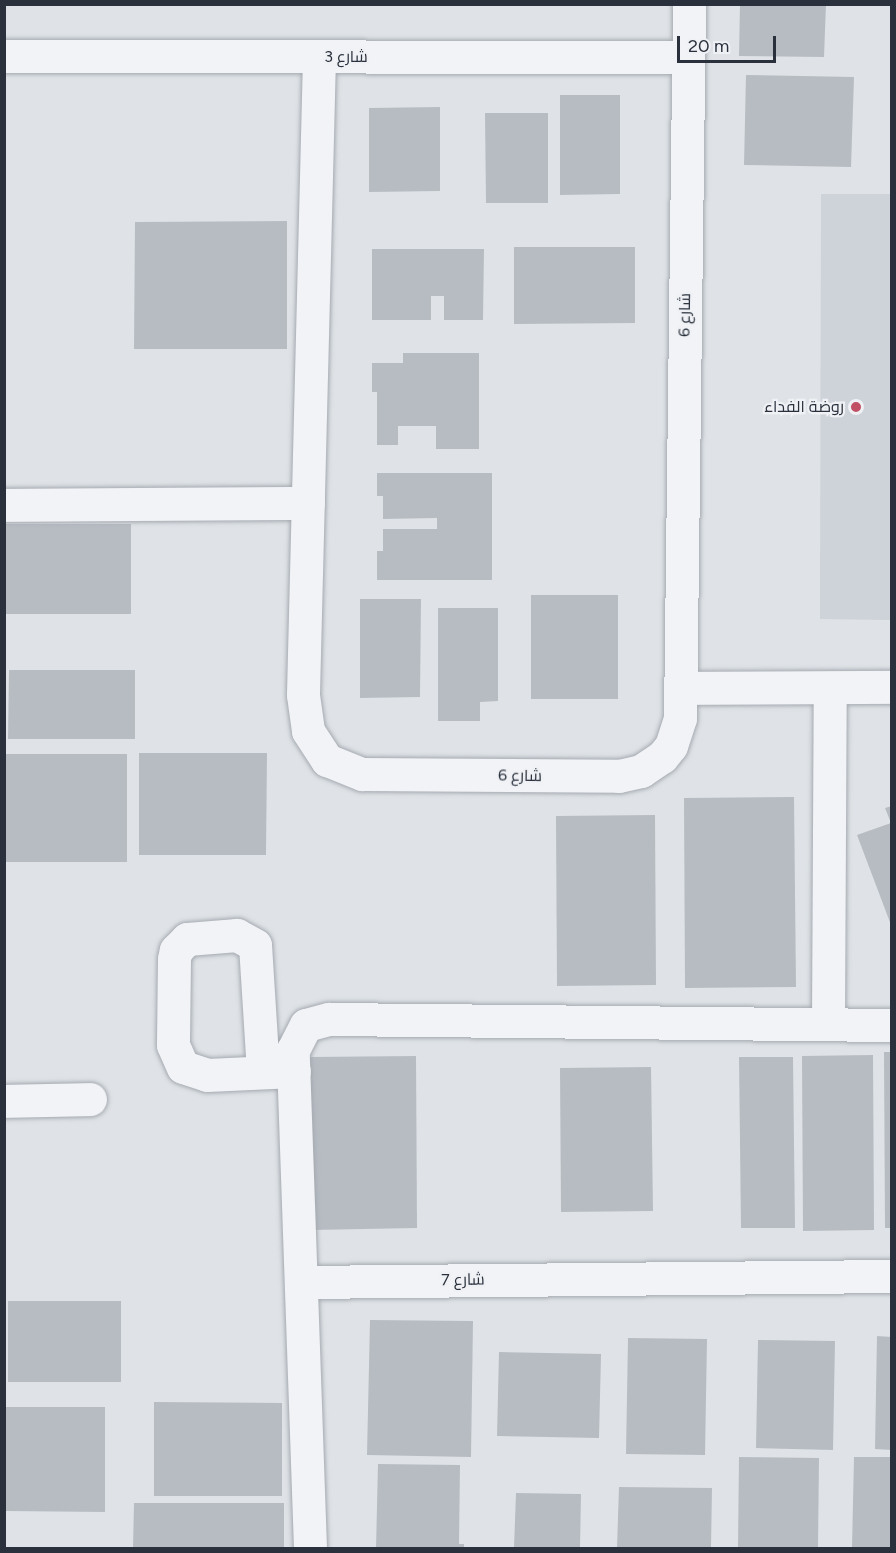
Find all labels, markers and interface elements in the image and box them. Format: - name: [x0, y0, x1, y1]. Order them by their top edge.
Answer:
- scale bar: [680, 24, 779, 62]
- text: 20 m: [688, 35, 729, 57]
- street label: شارع 3: [324, 47, 368, 67]
- street label: شارع 6: [675, 293, 695, 337]
- place label: روضة الفداء: [764, 397, 844, 417]
- marker: روضة الفداء: [849, 400, 863, 414]
- street label: شارع 6: [498, 766, 542, 786]
- street label: شارع 7: [441, 1270, 485, 1290]

